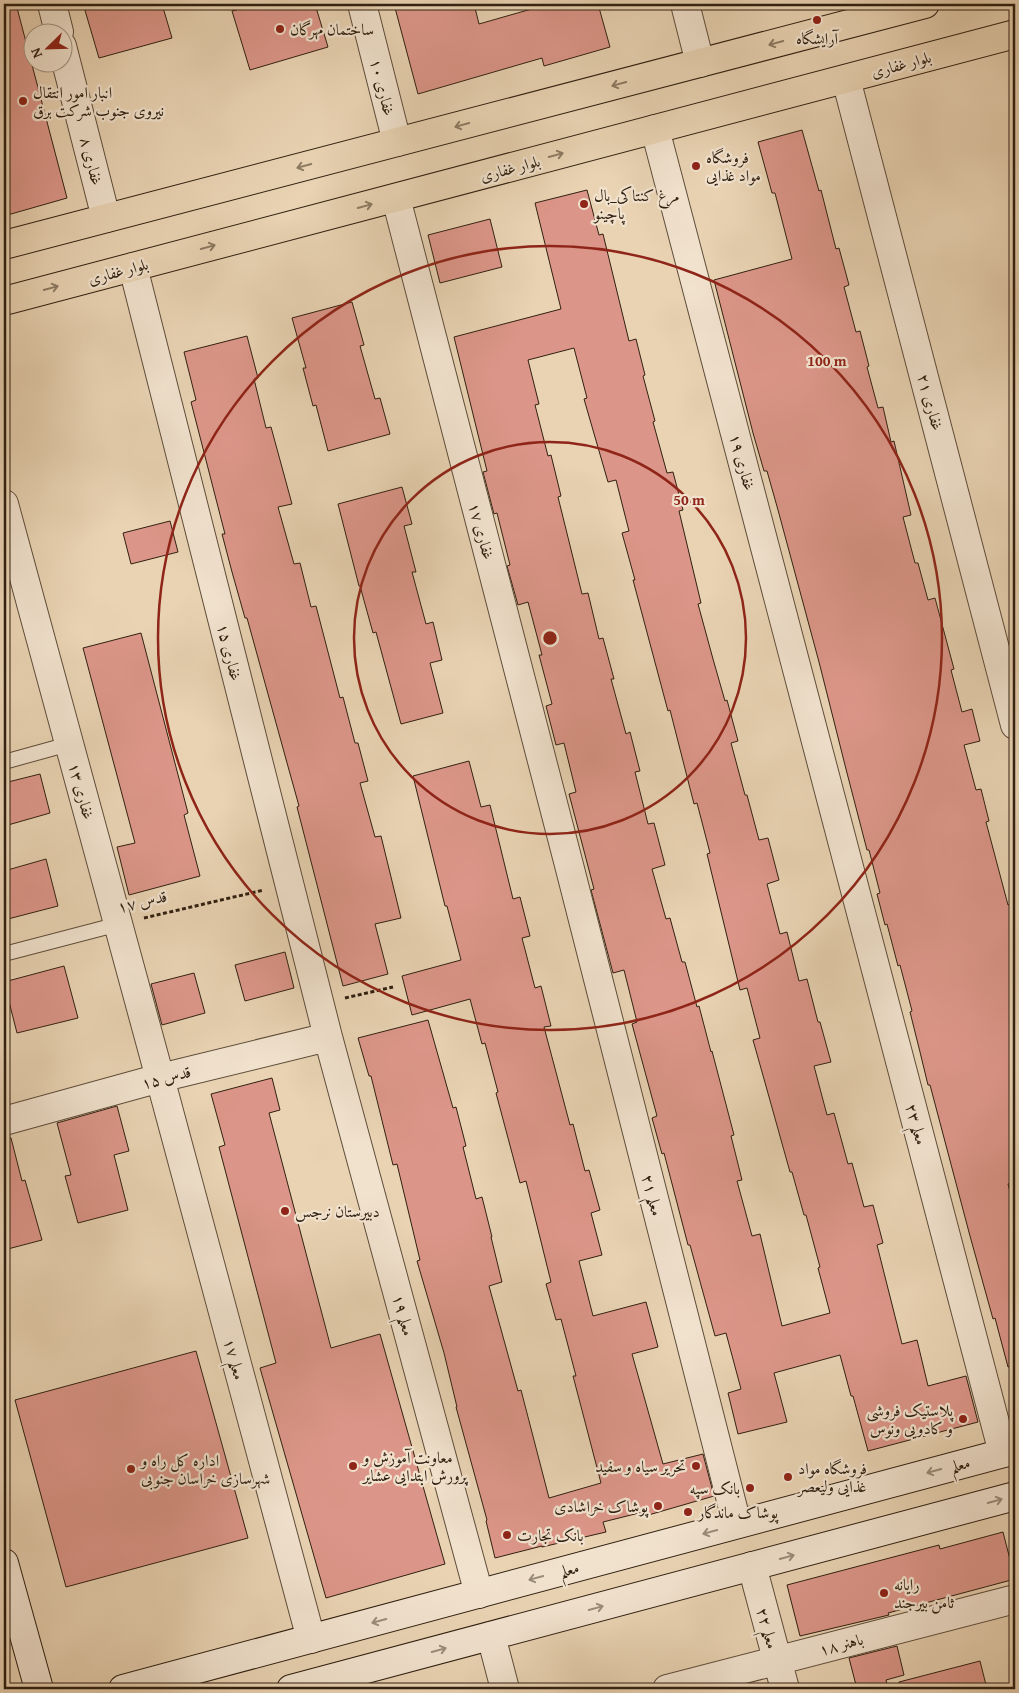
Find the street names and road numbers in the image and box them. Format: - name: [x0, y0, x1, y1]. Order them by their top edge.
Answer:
- street label: بلوار غفاری: [868, 44, 934, 84]
- street label: غفاری ۱۰: [364, 56, 402, 118]
- street label: غفاری ۸: [74, 134, 110, 188]
- street label: بلوار غفاری: [477, 148, 543, 188]
- street label: بلوار غفاری: [85, 251, 151, 291]
- street label: غفاری ۲۱: [912, 371, 950, 433]
- street label: غفاری ۱۹: [724, 431, 762, 493]
- street label: غفاری ۱۷: [463, 500, 501, 562]
- street label: غفاری ۱۵: [211, 621, 249, 683]
- street label: غفاری ۱۳: [63, 760, 101, 822]
- street label: قدس ۱۷: [115, 884, 169, 918]
- street label: قدس ۱۵: [139, 1059, 193, 1095]
- street label: معلم ۲۳: [895, 1101, 934, 1149]
- street label: معلم ۲۱: [631, 1172, 670, 1220]
- street label: معلم ۱۹: [382, 1292, 421, 1340]
- street label: معلم ۱۷: [213, 1336, 252, 1384]
- street label: معلم: [947, 1450, 974, 1483]
- street label: معلم: [556, 1555, 583, 1588]
- street label: معلم ۲۲: [746, 1605, 785, 1653]
- street label: باهنر ۱۸: [816, 1627, 866, 1661]

